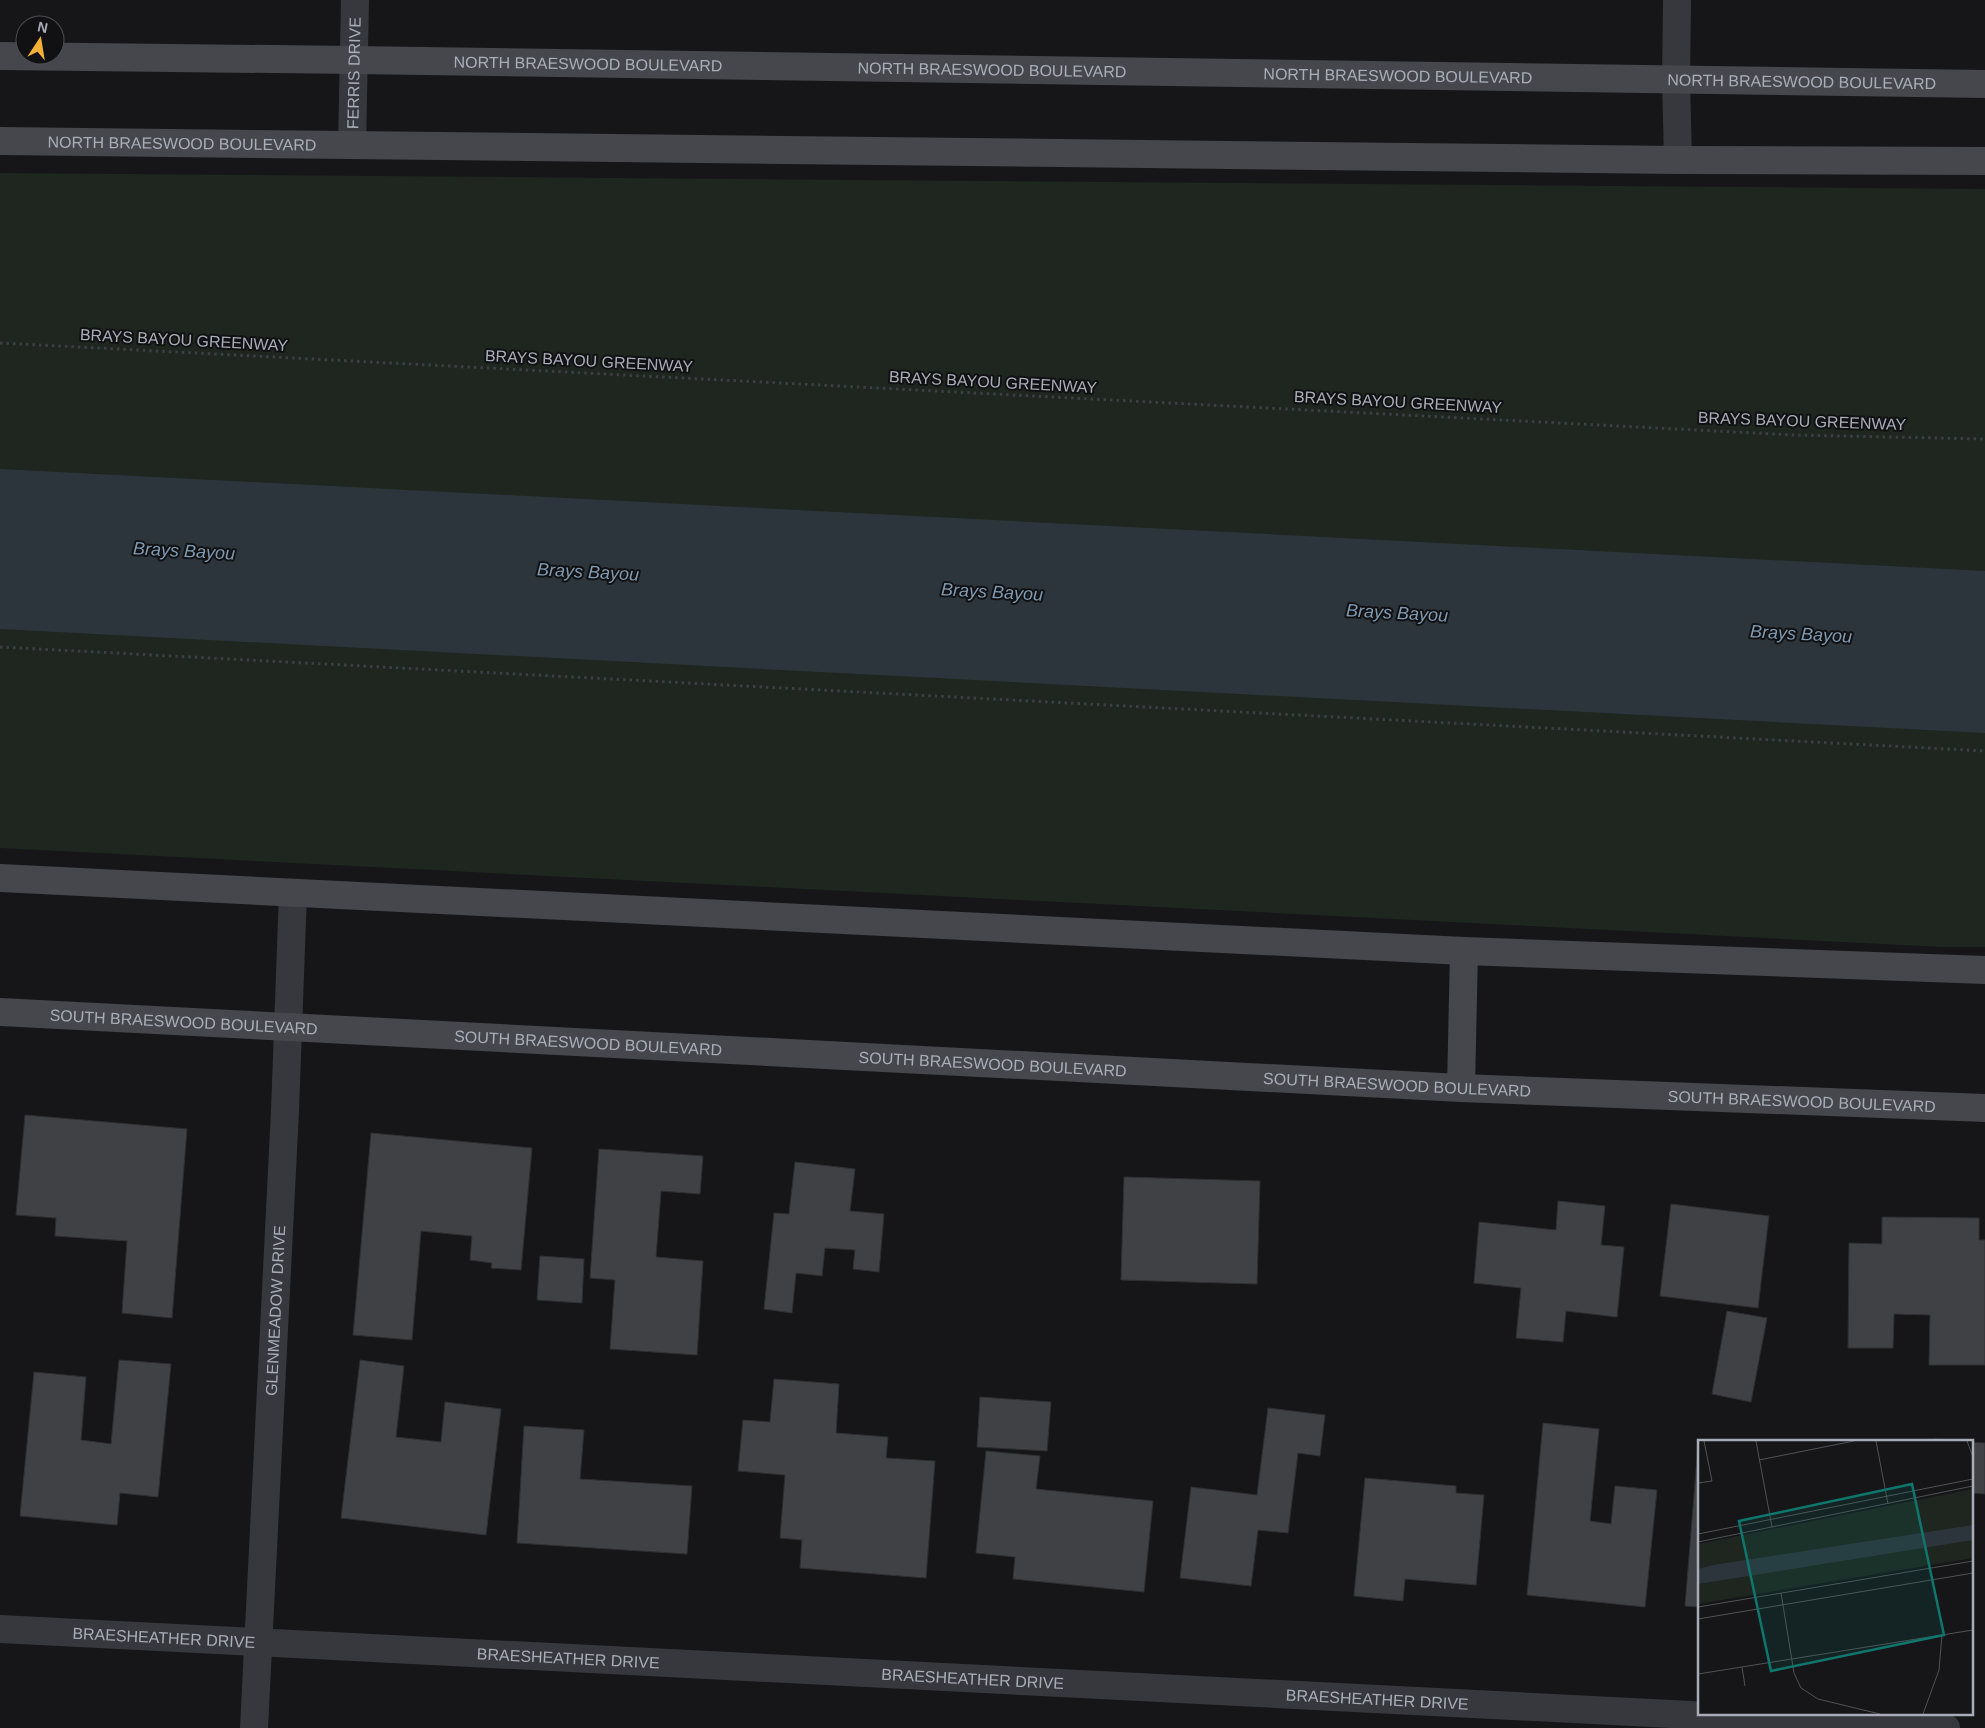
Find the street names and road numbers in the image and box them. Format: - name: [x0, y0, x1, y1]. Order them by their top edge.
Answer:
- street label: FERRIS DRIVE: [344, 17, 363, 129]
- street label: NORTH BRAESWOOD BOULEVARD: [453, 53, 723, 74]
- street label: NORTH BRAESWOOD BOULEVARD: [857, 59, 1126, 80]
- street label: NORTH BRAESWOOD BOULEVARD: [1263, 65, 1532, 86]
- street label: NORTH BRAESWOOD BOULEVARD: [1667, 71, 1936, 92]
- street label: NORTH BRAESWOOD BOULEVARD: [47, 133, 317, 153]
- street label: BRAYS BAYOU GREENWAY: [80, 326, 289, 354]
- street label: BRAYS BAYOU GREENWAY: [485, 347, 694, 375]
- street label: BRAYS BAYOU GREENWAY: [889, 368, 1098, 396]
- street label: BRAYS BAYOU GREENWAY: [1294, 388, 1503, 416]
- street label: BRAYS BAYOU GREENWAY: [1698, 409, 1907, 433]
- street label: SOUTH BRAESWOOD BOULEVARD: [49, 1006, 318, 1037]
- street label: SOUTH BRAESWOOD BOULEVARD: [454, 1027, 723, 1058]
- street label: SOUTH BRAESWOOD BOULEVARD: [858, 1048, 1127, 1079]
- street label: SOUTH BRAESWOOD BOULEVARD: [1263, 1069, 1531, 1099]
- street label: SOUTH BRAESWOOD BOULEVARD: [1667, 1087, 1936, 1115]
- street label: GLENMEADOW DRIVE: [262, 1225, 288, 1396]
- street label: BRAESHEATHER DRIVE: [72, 1624, 256, 1650]
- street label: BRAESHEATHER DRIVE: [476, 1645, 660, 1671]
- street label: BRAESHEATHER DRIVE: [881, 1665, 1065, 1692]
- street label: BRAESHEATHER DRIVE: [1285, 1686, 1469, 1712]

